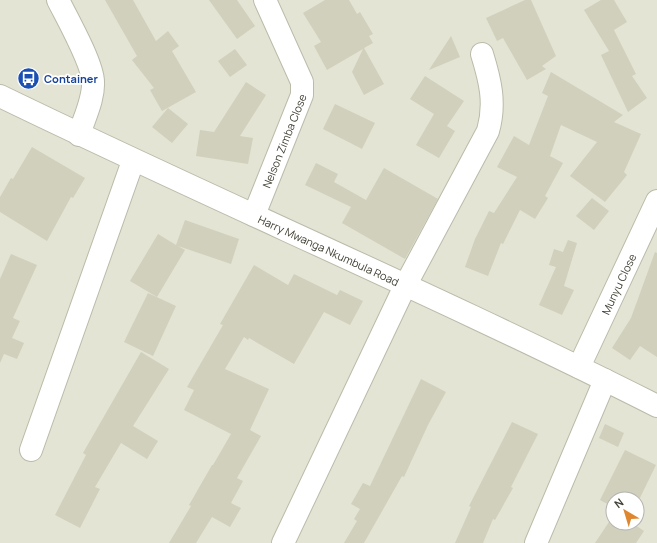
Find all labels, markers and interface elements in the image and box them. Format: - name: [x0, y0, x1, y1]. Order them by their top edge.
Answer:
- bus stop icon: Container: [15, 65, 41, 91]
- place label: Container: [44, 71, 98, 86]
- street label: Nelson Zimba Close: [258, 91, 309, 190]
- street label: Harry Mwanga Nkumbula Road: [256, 211, 402, 289]
- street label: Munyu Close: [597, 250, 639, 317]
- north arrow: [605, 491, 645, 531]
- text: N: [611, 494, 626, 511]

